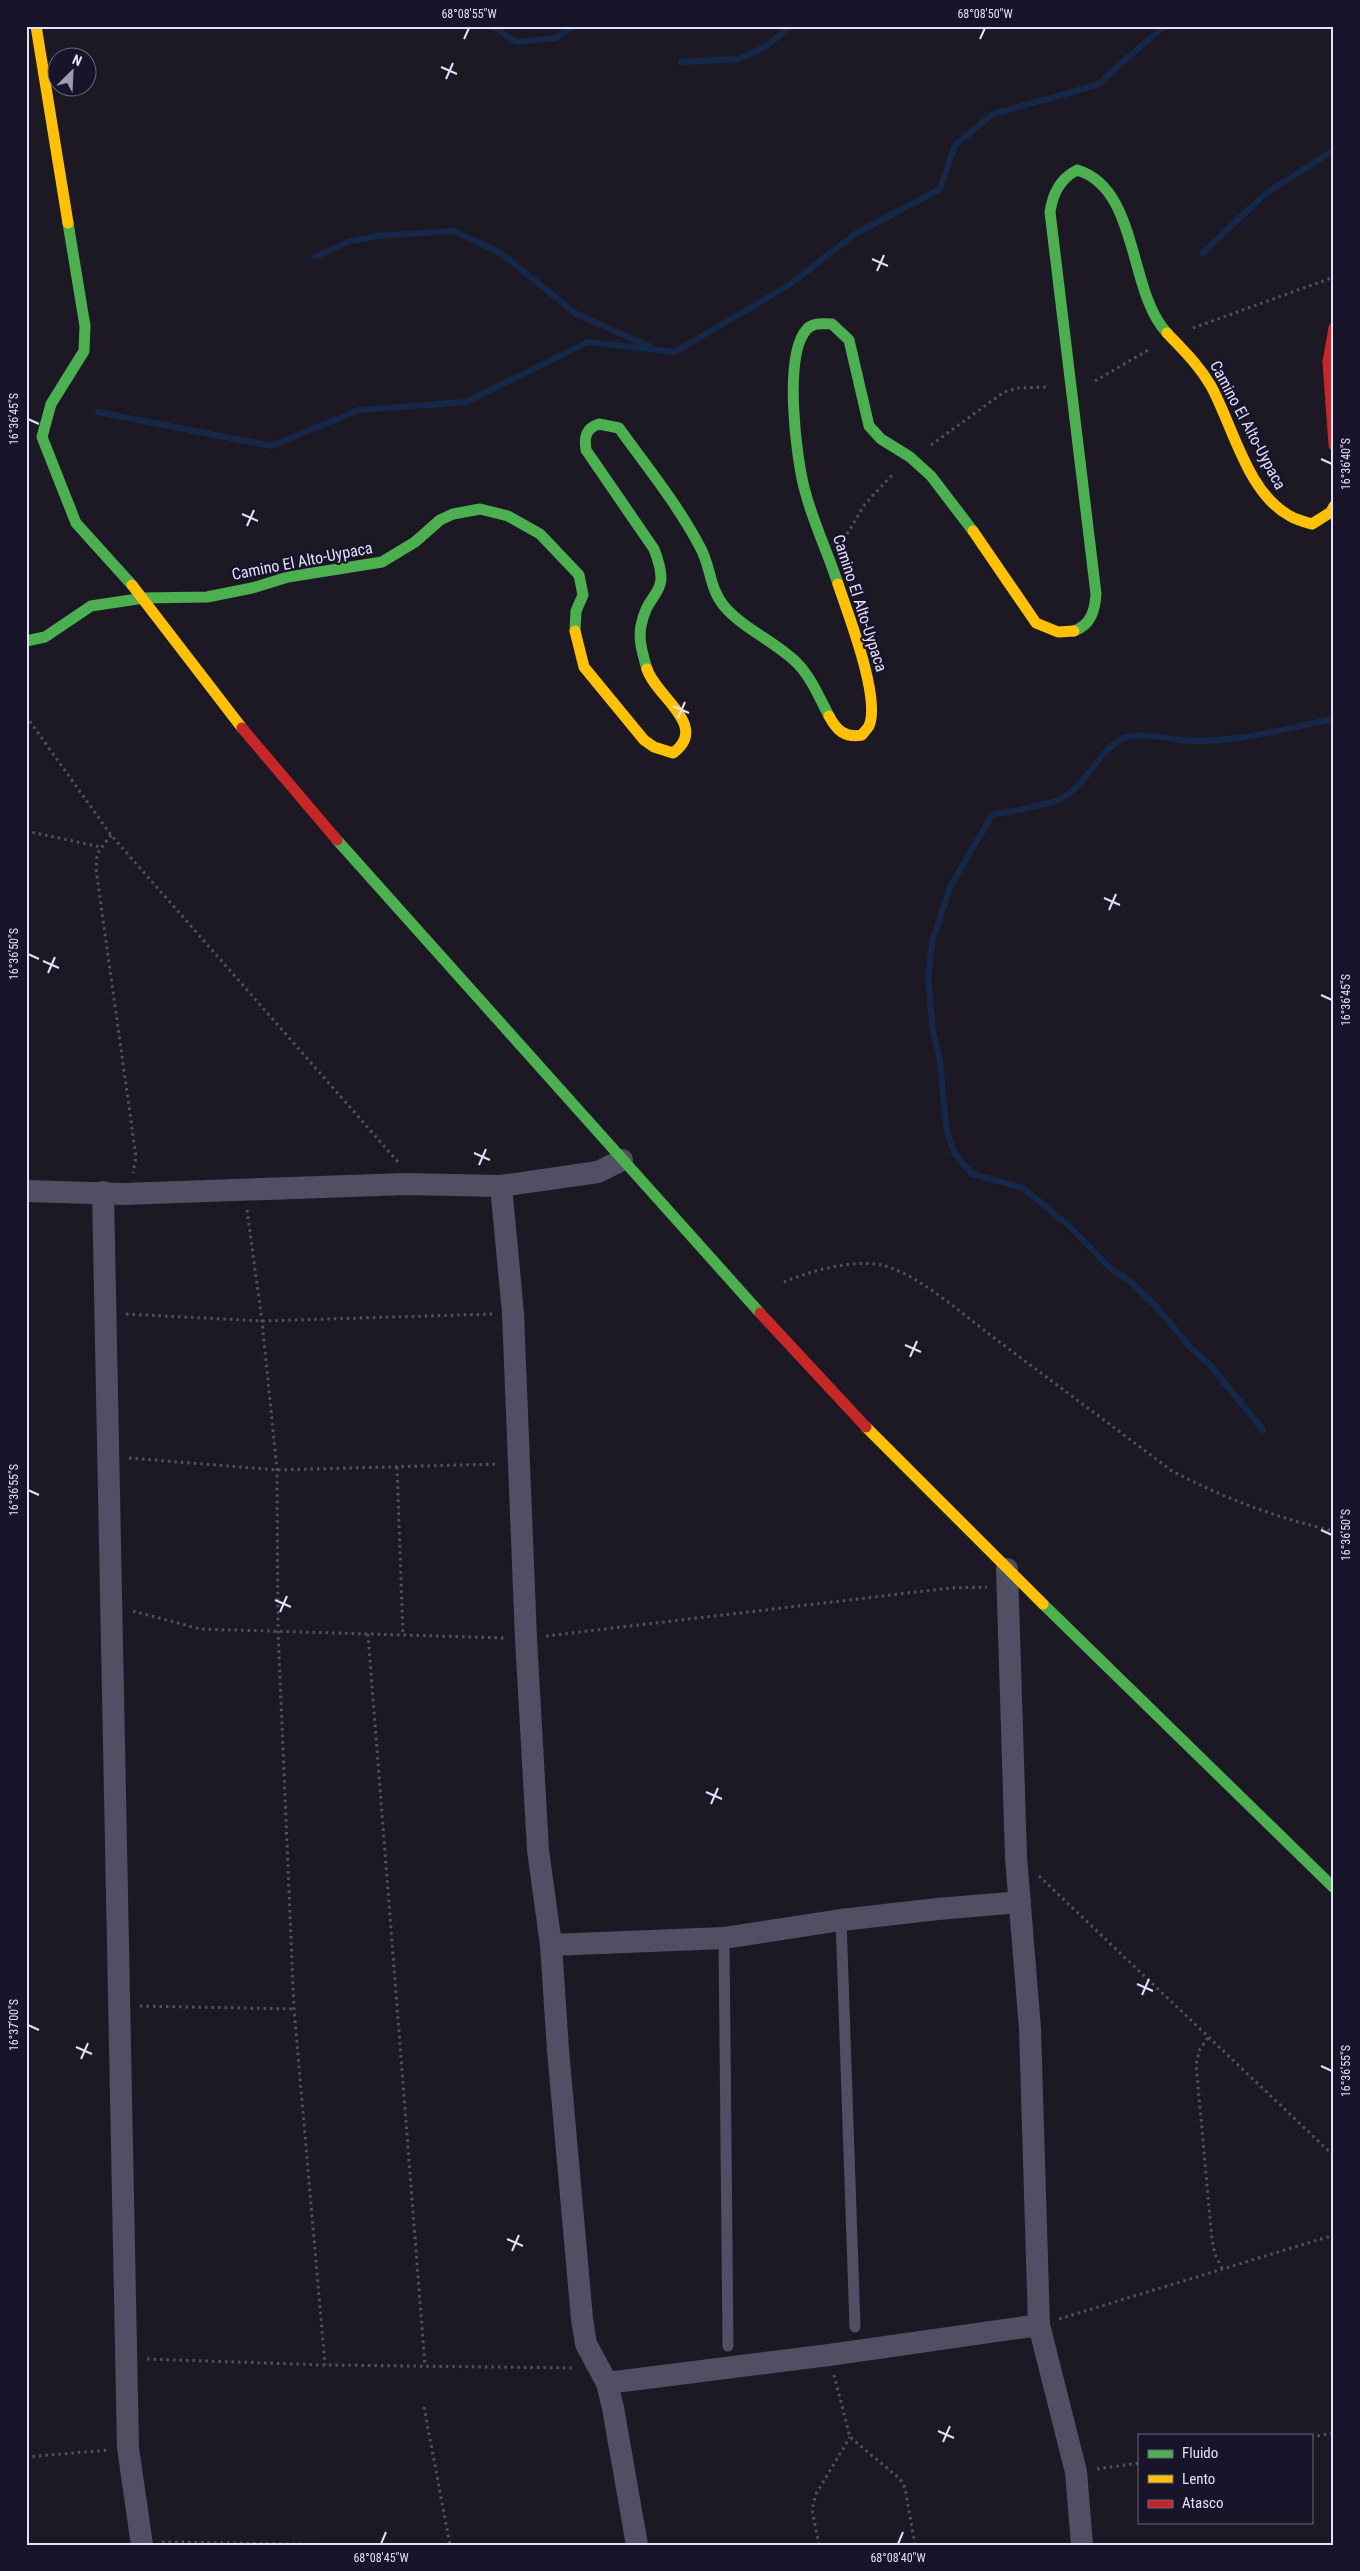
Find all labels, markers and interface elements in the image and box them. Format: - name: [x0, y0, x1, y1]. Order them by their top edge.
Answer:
- text: 68°08'55"W: [441, 7, 497, 21]
- text: 68°08'50"W: [957, 7, 1013, 21]
- north arrow: [48, 48, 98, 98]
- text: N: [70, 51, 84, 69]
- street label: Camino El Alto-Uypaca: [1206, 357, 1290, 493]
- text: 16°36'45"S: [7, 393, 21, 445]
- text: 16°36'40"S: [1339, 438, 1353, 490]
- street label: Camino El Alto-Uypaca: [829, 532, 891, 674]
- street label: Camino El Alto-Uypaca: [230, 538, 374, 584]
- text: 16°36'50"S: [7, 928, 21, 980]
- text: 16°36'45"S: [1339, 974, 1353, 1026]
- text: 16°36'55"S: [7, 1464, 21, 1516]
- text: 16°36'50"S: [1339, 1509, 1353, 1561]
- text: 16°37'00"S: [7, 1999, 21, 2051]
- text: 16°36'55"S: [1339, 2045, 1353, 2097]
- legend: [1138, 2434, 1312, 2524]
- text: Fluido: [1182, 2444, 1218, 2462]
- text: Lento: [1182, 2470, 1215, 2488]
- text: Atasco: [1182, 2494, 1223, 2512]
- text: 68°08'45"W: [353, 2551, 409, 2565]
- text: 68°08'40"W: [870, 2551, 926, 2565]

